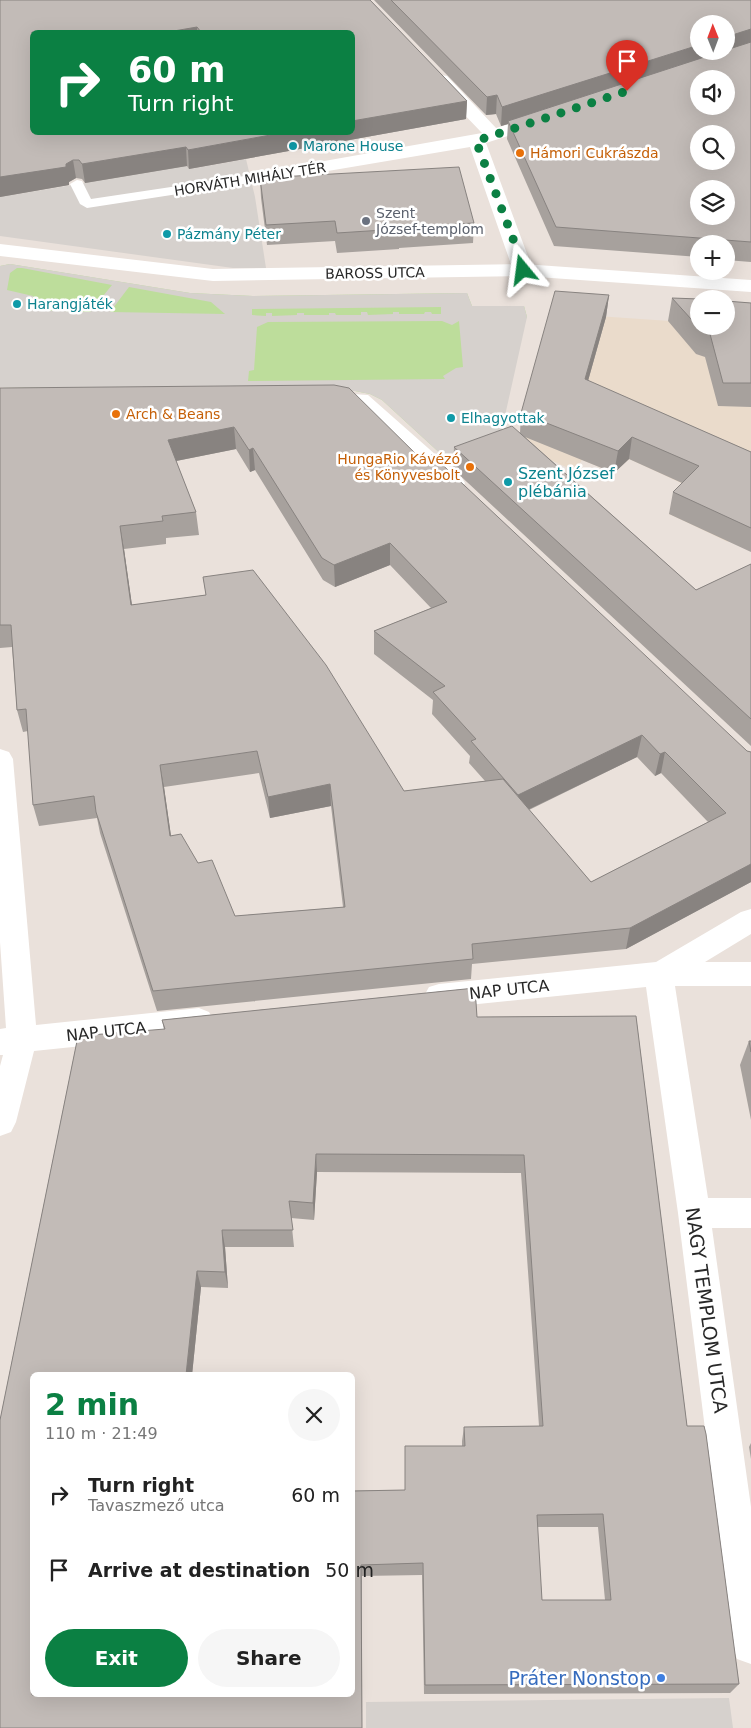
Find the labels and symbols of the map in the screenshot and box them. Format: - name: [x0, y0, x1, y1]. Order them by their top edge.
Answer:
- north arrow: [690, 15, 735, 60]
- pin: [606, 40, 648, 91]
- place label: Marone House: [303, 138, 403, 154]
- marker: Marone House: [287, 140, 299, 152]
- place label: Hámori Cukrászda: [530, 145, 659, 161]
- marker: Hámori Cukrászda: [514, 147, 526, 159]
- street label: HORVÁTH MIHÁLY TÉR: [173, 159, 327, 199]
- place label: Szent József-templom: [375, 205, 484, 237]
- marker: Szent József-templom: [360, 215, 372, 227]
- place label: Pázmány Péter: [177, 226, 281, 242]
- marker: Pázmány Péter: [161, 228, 173, 240]
- position arrow: [496, 243, 548, 295]
- street label: BAROSS UTCA: [325, 264, 425, 282]
- place label: Harangjáték: [27, 296, 114, 312]
- marker: Harangjáték: [11, 298, 23, 310]
- place label: Arch & Beans: [126, 406, 220, 422]
- marker: Arch & Beans: [110, 408, 122, 420]
- place label: Elhagyottak: [461, 410, 545, 426]
- marker: Elhagyottak: [445, 412, 457, 424]
- place label: HungaRio Kávézó és Könyvesbolt: [337, 451, 461, 483]
- marker: HungaRio Kávézó és Könyvesbolt: [464, 461, 476, 473]
- place label: Szent József plébánia: [518, 464, 615, 501]
- marker: Szent József plébánia: [502, 476, 514, 488]
- street label: NAP UTCA: [468, 976, 550, 1003]
- street label: NAP UTCA: [65, 1018, 147, 1045]
- street label: NAGY TEMPLOM UTCA: [682, 1206, 732, 1414]
- place label: Práter Nonstop: [509, 1667, 651, 1689]
- marker: Práter Nonstop: [655, 1672, 667, 1684]

